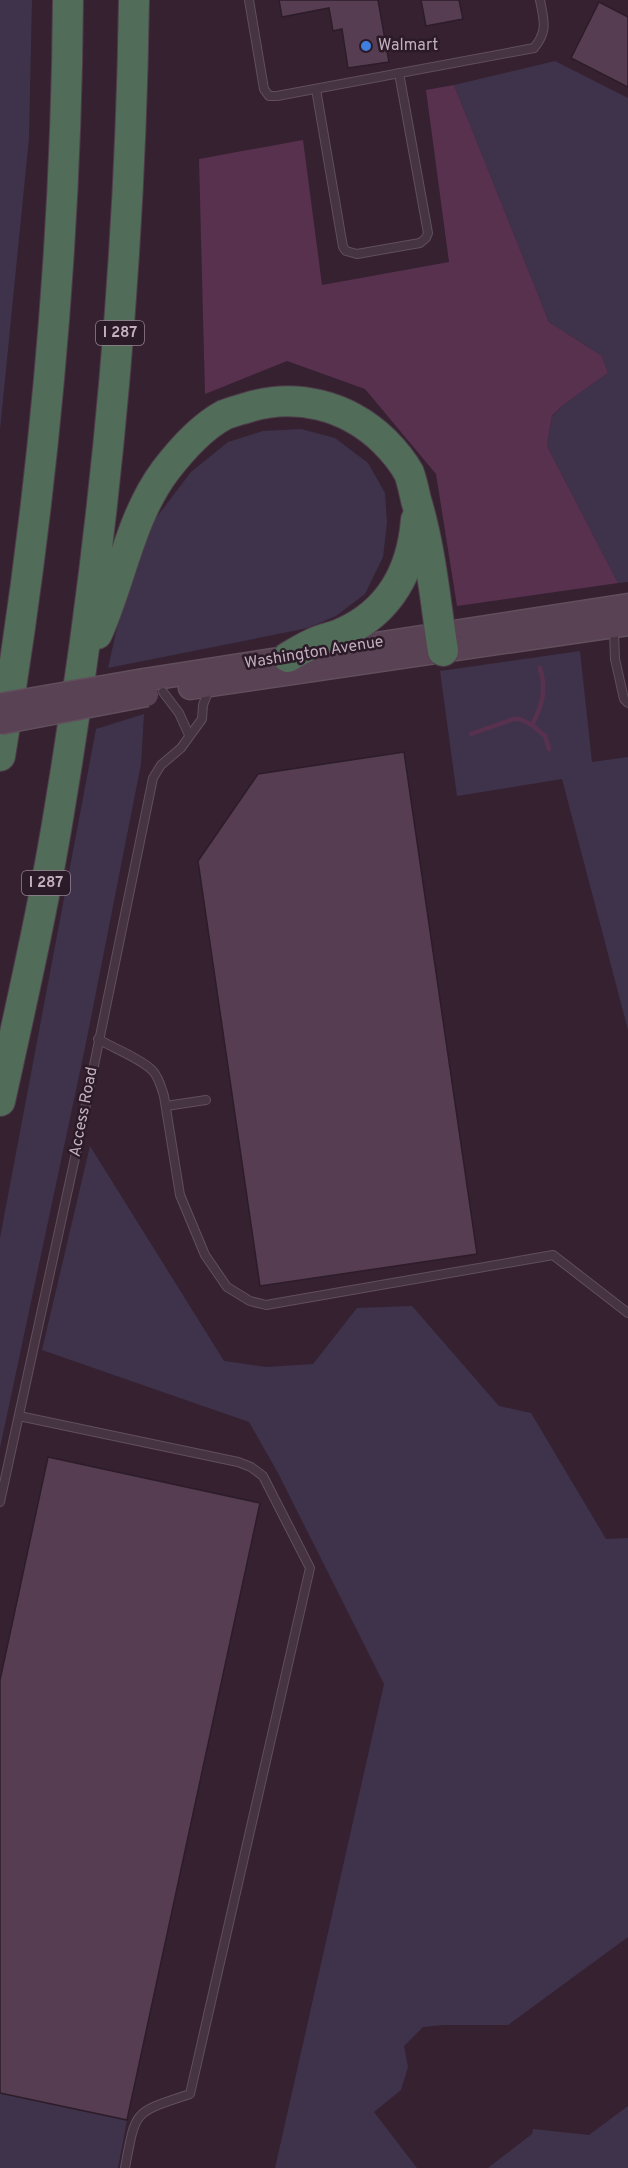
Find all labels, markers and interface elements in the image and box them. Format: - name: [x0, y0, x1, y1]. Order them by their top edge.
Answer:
- place label: Walmart: [378, 36, 438, 56]
- marker: Walmart: [359, 39, 373, 53]
- road number: I 287: [96, 321, 144, 345]
- street label: Washington Avenue: [243, 632, 385, 674]
- road number: I 287: [22, 871, 70, 895]
- street label: Access Road: [65, 1065, 103, 1159]

